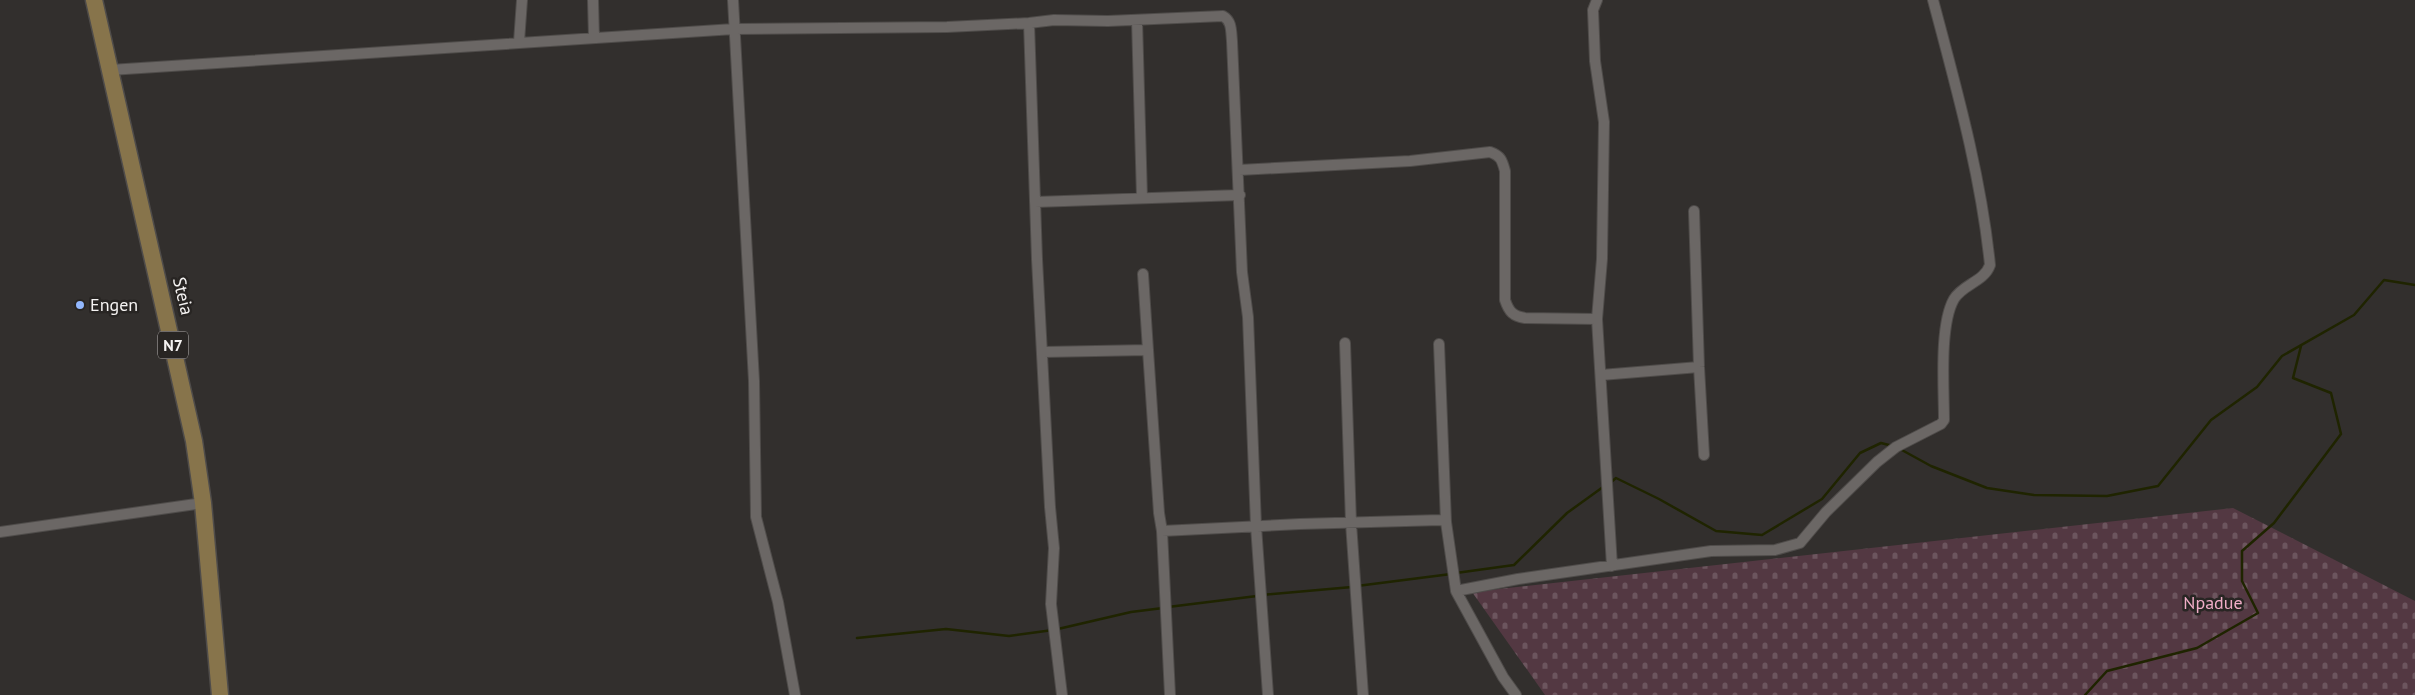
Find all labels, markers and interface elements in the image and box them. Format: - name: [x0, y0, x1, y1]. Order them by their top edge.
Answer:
- street label: Steia: [168, 275, 199, 317]
- place label: Engen: [90, 293, 138, 316]
- marker: Engen: [74, 299, 86, 311]
- road number: N7: [158, 332, 188, 358]
- park label: Npadue: [2183, 591, 2243, 614]

